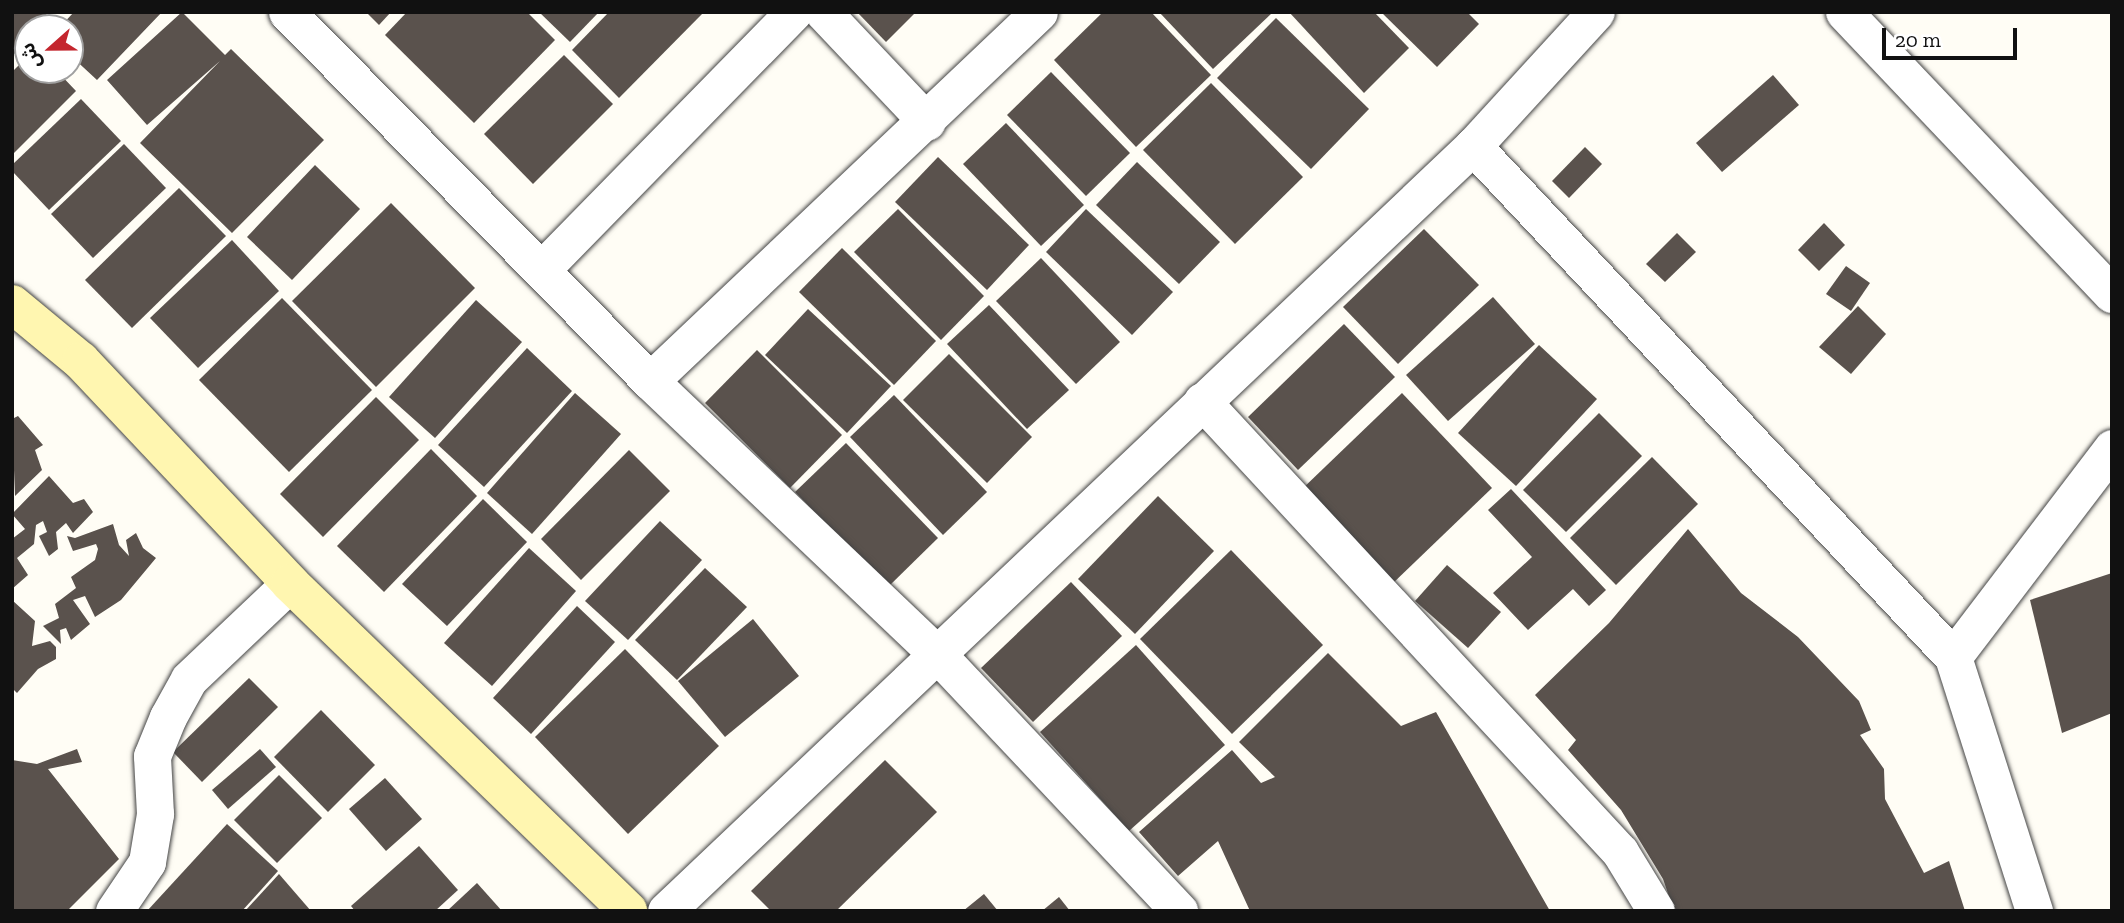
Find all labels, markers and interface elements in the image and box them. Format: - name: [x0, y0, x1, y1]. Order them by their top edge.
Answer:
- north arrow: [14, 14, 84, 84]
- scale bar: [1886, 14, 2021, 58]
- text: 20 m: [1895, 27, 1941, 52]
- text: ش: [15, 40, 46, 72]

